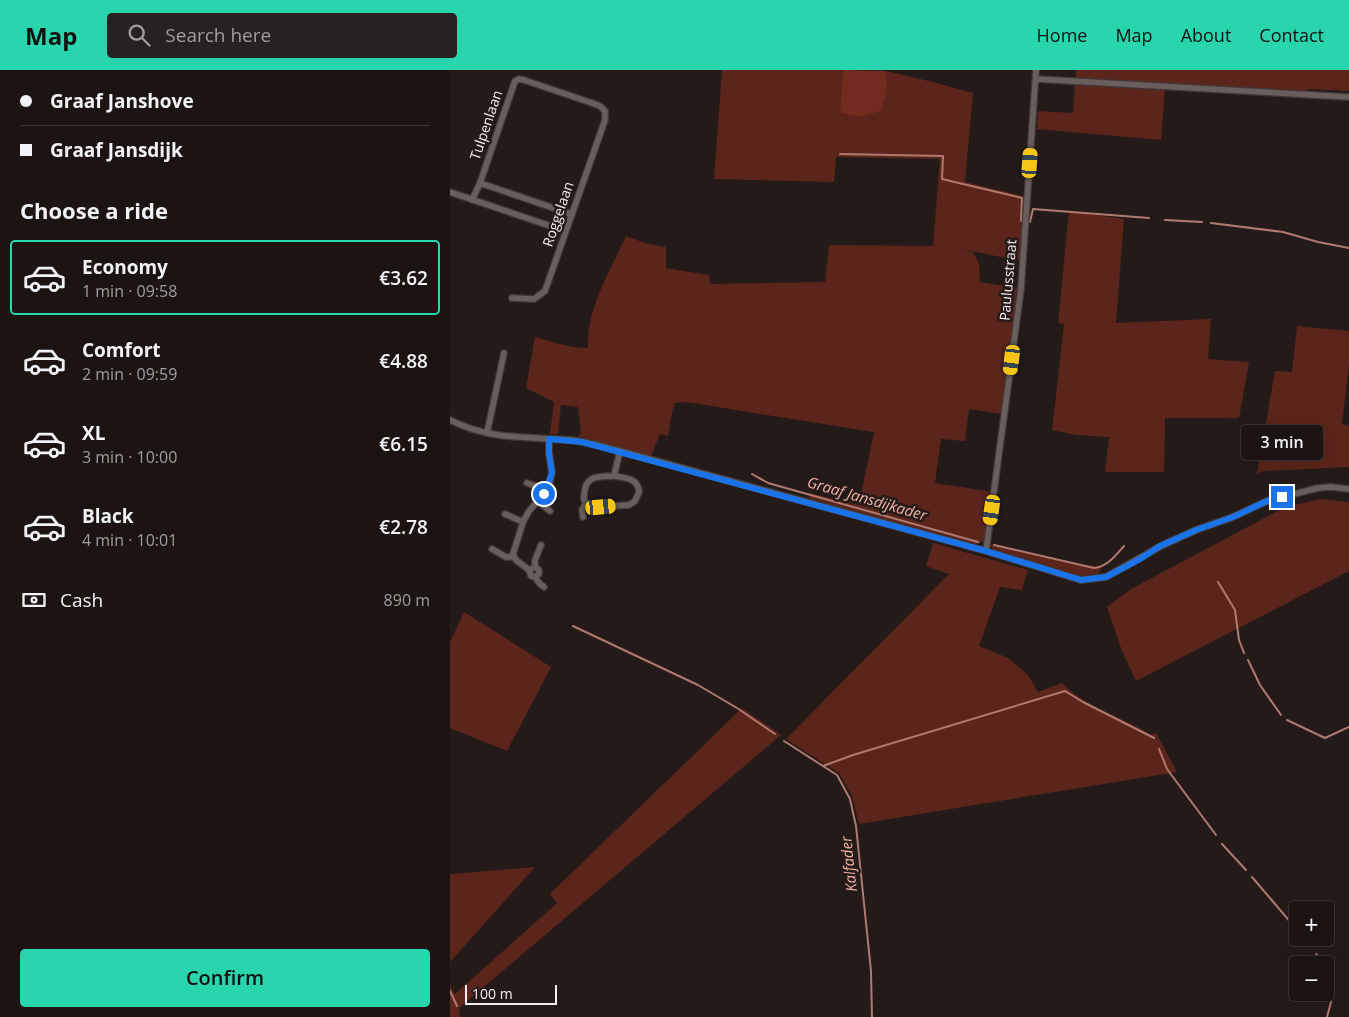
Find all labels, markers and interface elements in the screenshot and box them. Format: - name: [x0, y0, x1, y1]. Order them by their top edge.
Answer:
- search box: [107, 13, 457, 58]
- text: Map: [25, 19, 77, 52]
- icon: search: [125, 21, 153, 49]
- text: Search here: [165, 22, 271, 48]
- text: Home: [1037, 23, 1087, 47]
- text: Map: [1115, 23, 1153, 47]
- text: About: [1181, 23, 1231, 47]
- text: Contact: [1259, 23, 1324, 47]
- street label: Tulpenlaan: [465, 87, 506, 162]
- text: Graaf Janshove: [50, 88, 194, 114]
- text: Graaf Jansdijk: [50, 137, 183, 163]
- car: [1021, 148, 1038, 178]
- street label: Roggelaan: [538, 179, 578, 249]
- text: Choose a ride: [20, 195, 168, 225]
- street label: Paulusstraat: [994, 239, 1021, 321]
- text: Economy: [82, 254, 168, 280]
- icon: car: [22, 255, 67, 300]
- text: €3.62: [379, 265, 428, 291]
- text: 1 min · 09:58: [82, 280, 177, 302]
- text: Comfort: [82, 337, 161, 363]
- icon: car: [22, 338, 67, 383]
- car: [1002, 344, 1021, 376]
- text: €4.88: [379, 348, 428, 374]
- text: 2 min · 09:59: [82, 363, 177, 385]
- text: XL: [82, 420, 105, 446]
- icon: car: [22, 421, 67, 466]
- callout: 3 min: [1241, 424, 1323, 460]
- text: €6.15: [379, 431, 428, 457]
- text: 3 min: [1260, 431, 1304, 453]
- text: 3 min · 10:00: [82, 446, 177, 468]
- water label: Graaf Jansdijkader: [805, 471, 930, 525]
- route start: [533, 483, 555, 505]
- route end: [1271, 486, 1293, 508]
- car: [982, 494, 1001, 526]
- car: [585, 498, 616, 516]
- text: Black: [82, 503, 134, 529]
- icon: car: [22, 504, 67, 549]
- text: €2.78: [379, 514, 428, 540]
- text: 4 min · 10:01: [82, 529, 177, 551]
- icon: cash: [20, 586, 48, 614]
- text: Cash: [60, 587, 103, 613]
- text: 890 m: [384, 589, 430, 611]
- water label: Kalfader: [835, 834, 861, 893]
- map controls: [1289, 901, 1334, 1001]
- button: +: [1289, 901, 1334, 946]
- button: Confirm: [20, 949, 430, 1007]
- button: −: [1289, 956, 1334, 1001]
- scale bar: [465, 982, 558, 1005]
- text: 100 m: [472, 984, 513, 1003]

